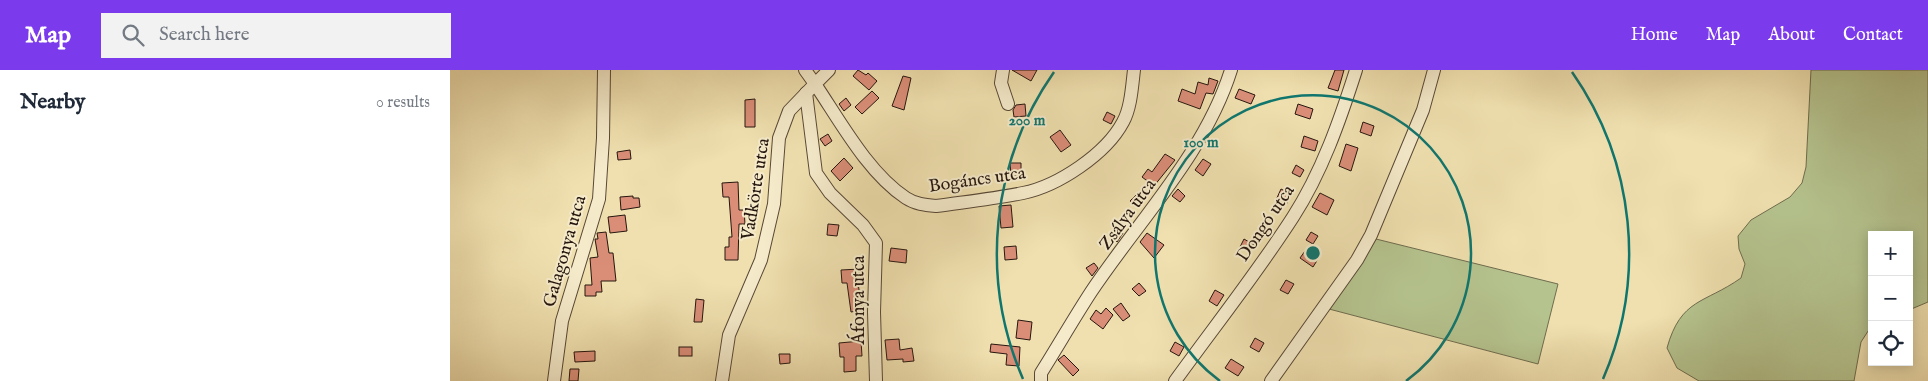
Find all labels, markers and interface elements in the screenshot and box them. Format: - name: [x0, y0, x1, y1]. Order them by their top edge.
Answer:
- search box: [101, 13, 451, 58]
- text: Map: [25, 20, 71, 51]
- icon: search: [119, 21, 147, 49]
- text: Search here: [159, 23, 250, 47]
- text: Home: [1631, 24, 1678, 47]
- text: Map: [1706, 24, 1740, 47]
- text: About: [1768, 24, 1815, 47]
- text: Contact: [1843, 24, 1903, 47]
- text: Nearby: [20, 89, 85, 116]
- text: 0 results: [376, 93, 430, 113]
- text: 200 m: [1009, 111, 1046, 130]
- text: 100 m: [1183, 133, 1219, 152]
- street label: Vadkörte utca: [737, 136, 776, 243]
- street label: Bogáncs utca: [927, 162, 1027, 199]
- street label: Zsálya utca: [1095, 174, 1162, 255]
- street label: Dongó utca: [1232, 181, 1301, 267]
- street label: Galagonya utca: [539, 193, 592, 310]
- map controls: [1868, 231, 1913, 366]
- button: +: [1868, 231, 1913, 276]
- centre of rings: [1304, 244, 1322, 262]
- street label: Áfonya utca: [846, 255, 871, 346]
- button: −: [1868, 276, 1913, 321]
- button: locate: [1868, 321, 1913, 366]

